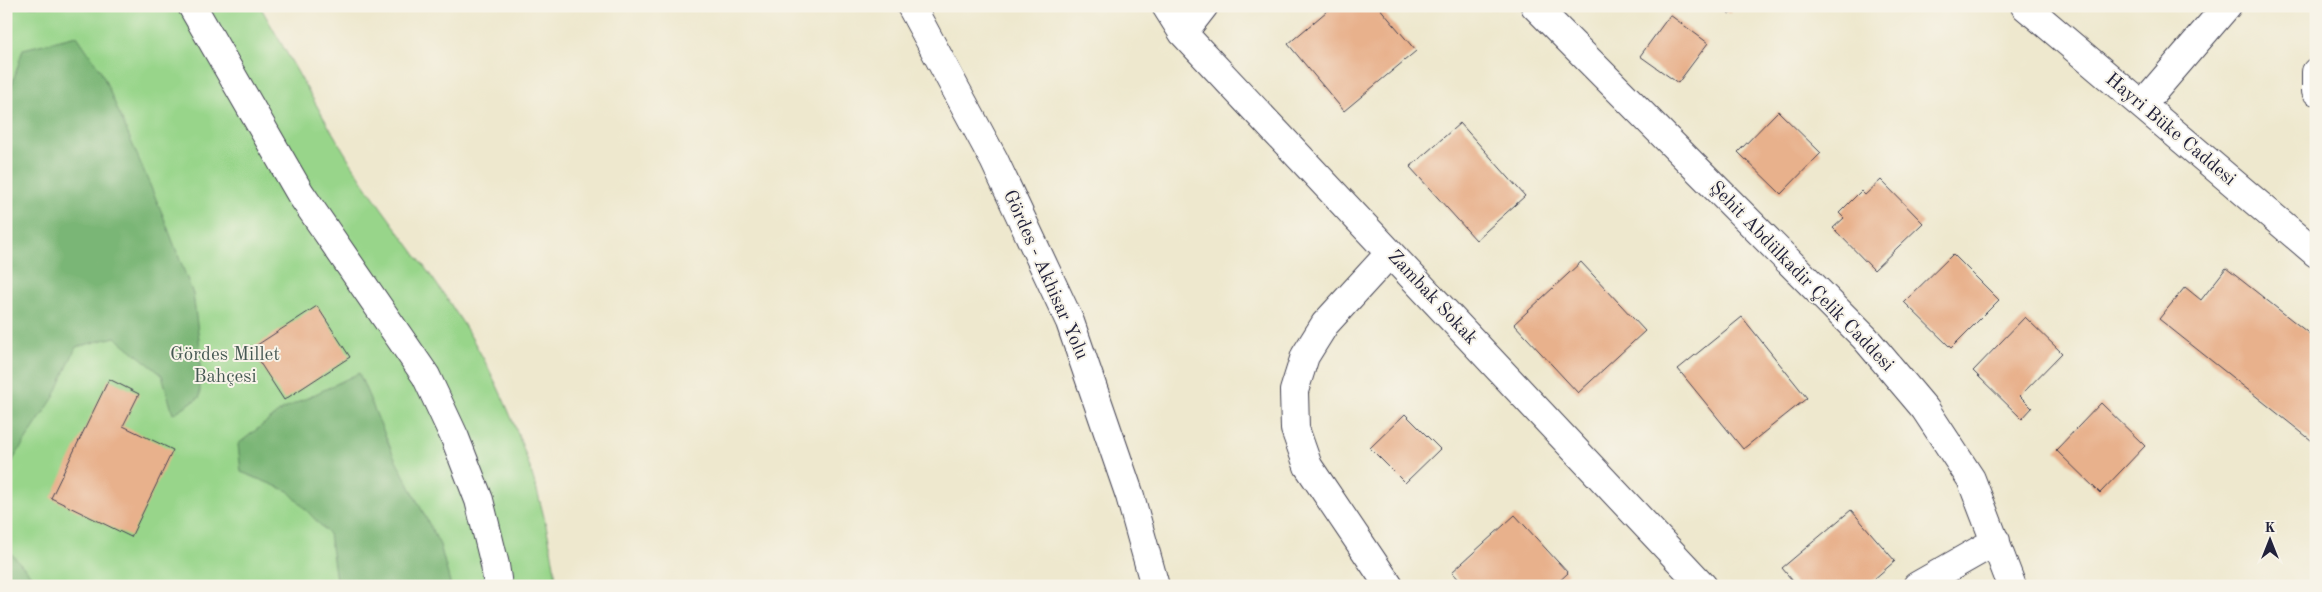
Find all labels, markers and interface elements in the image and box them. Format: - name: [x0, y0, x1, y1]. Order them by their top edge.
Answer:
- street label: Hayri Büke Caddesi: [2101, 70, 2239, 190]
- street label: Şehit Abdülkadir Çelik Caddesi: [1705, 178, 1897, 376]
- street label: Gördes - Akhisar Yolu: [999, 187, 1091, 363]
- street label: Zambak Sokak: [1384, 247, 1480, 349]
- park label: Gördes Millet Bahçesi: [170, 346, 280, 387]
- north arrow: [2244, 514, 2294, 564]
- text: K: [2265, 521, 2276, 535]

